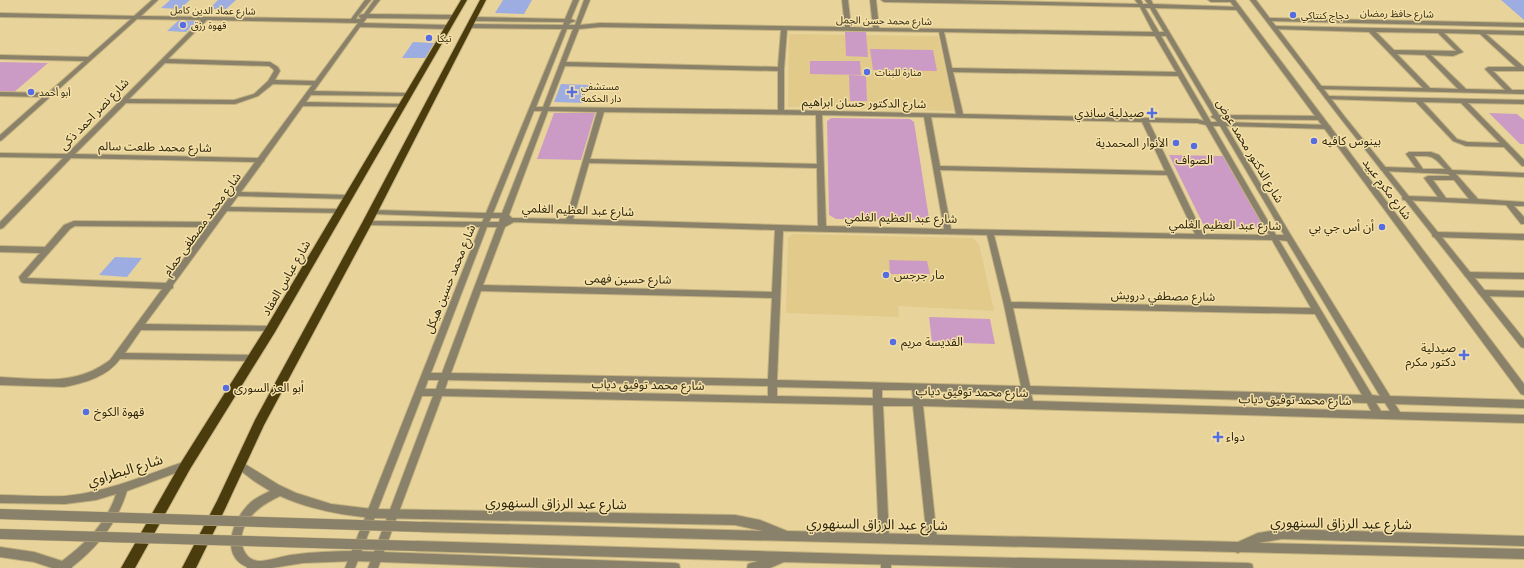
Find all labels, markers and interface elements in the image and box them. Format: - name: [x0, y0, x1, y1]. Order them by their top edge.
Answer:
- street label: شارع عماد الدين كامل: [170, 3, 256, 19]
- street label: شارع حافظ رمضان: [1360, 6, 1434, 22]
- place label: دجاج كنتاكي: [1301, 9, 1349, 23]
- marker: دجاج كنتاكي: [1288, 10, 1298, 20]
- street label: شارع محمد حسن الجمل: [836, 13, 932, 29]
- place label: قهوة رزق: [191, 19, 227, 32]
- marker: قهوة رزق: [178, 20, 188, 30]
- place label: تيكا: [437, 32, 452, 45]
- marker: تيكا: [424, 33, 434, 43]
- place label: منارة للبنات: [875, 66, 922, 79]
- marker: منارة للبنات: [862, 67, 872, 77]
- street label: شارع نصر احمد ذكى: [56, 75, 133, 154]
- place label: مستشفي دار الحكمة: [581, 80, 622, 105]
- place label: أبو أحمد: [39, 86, 71, 99]
- marker: مستشفي دار الحكمة: [566, 86, 578, 98]
- marker: أبو أحمد: [26, 87, 36, 97]
- street label: شارع الدكتور حسان ابراهيم: [802, 94, 926, 113]
- street label: شارع الدكتور محمد عوض: [1212, 96, 1287, 206]
- place label: صيدلية ساندي: [1074, 105, 1144, 123]
- marker: صيدلية ساندي: [1147, 108, 1157, 118]
- place label: بينوس كافيه: [1322, 133, 1381, 148]
- place label: الأنوار المحمدية: [1096, 135, 1168, 150]
- marker: بينوس كافيه: [1309, 136, 1319, 146]
- street label: شارع محمد طلعت سالم: [98, 138, 212, 157]
- marker: الأنوار المحمدية: [1171, 138, 1181, 148]
- marker: الصواف: [1189, 141, 1199, 151]
- place label: الصواف: [1175, 152, 1213, 167]
- street label: شارع مكرم عبيد: [1358, 155, 1415, 223]
- street label: شارع محمد مصطفى حمام: [159, 169, 246, 279]
- street label: شارع عبد العظيم الغلمي: [522, 200, 634, 222]
- street label: شارع عبد العظيم الغلمي: [845, 209, 957, 229]
- street label: شارع عبد العظيم الغلمي: [1169, 216, 1281, 236]
- place label: أن أس جي بي: [1309, 219, 1374, 237]
- street label: شارع محمد حسين هيكل: [421, 222, 480, 336]
- marker: أن أس جي بي: [1377, 222, 1387, 232]
- street label: شارع عباس العقاد: [258, 237, 315, 319]
- place label: مار جرجس: [894, 267, 945, 282]
- street label: شارع حسين فهمى: [584, 270, 672, 289]
- marker: مار جرجس: [881, 270, 891, 280]
- street label: شارع مصطفي درويش: [1111, 287, 1215, 307]
- place label: القديسة مريم: [901, 334, 963, 351]
- marker: القديسة مريم: [888, 337, 898, 347]
- place label: صيدلية دكتور مكرم: [1405, 340, 1456, 371]
- marker: صيدلية دكتور مكرم: [1459, 350, 1469, 360]
- street label: شارع محمد توفيق دياب: [591, 376, 705, 395]
- place label: أبو العز السورى: [234, 380, 304, 395]
- marker: أبو العز السورى: [221, 383, 231, 393]
- street label: شارع محمد توفيق دياب: [915, 383, 1029, 402]
- street label: شارع محمد توفيق دياب: [1238, 391, 1352, 410]
- place label: قهوة الكوخ: [94, 404, 144, 421]
- marker: قهوة الكوخ: [81, 407, 91, 417]
- place label: دواء: [1226, 429, 1245, 444]
- marker: دواء: [1213, 432, 1223, 442]
- street label: شارع البطراوي: [85, 449, 166, 492]
- street label: شارع عبد الرزاق السنهوري: [485, 492, 627, 515]
- street label: شارع عبد الرزاق السنهوري: [1270, 512, 1412, 535]
- street label: شارع عبد الرزاق السنهوري: [806, 513, 948, 536]

